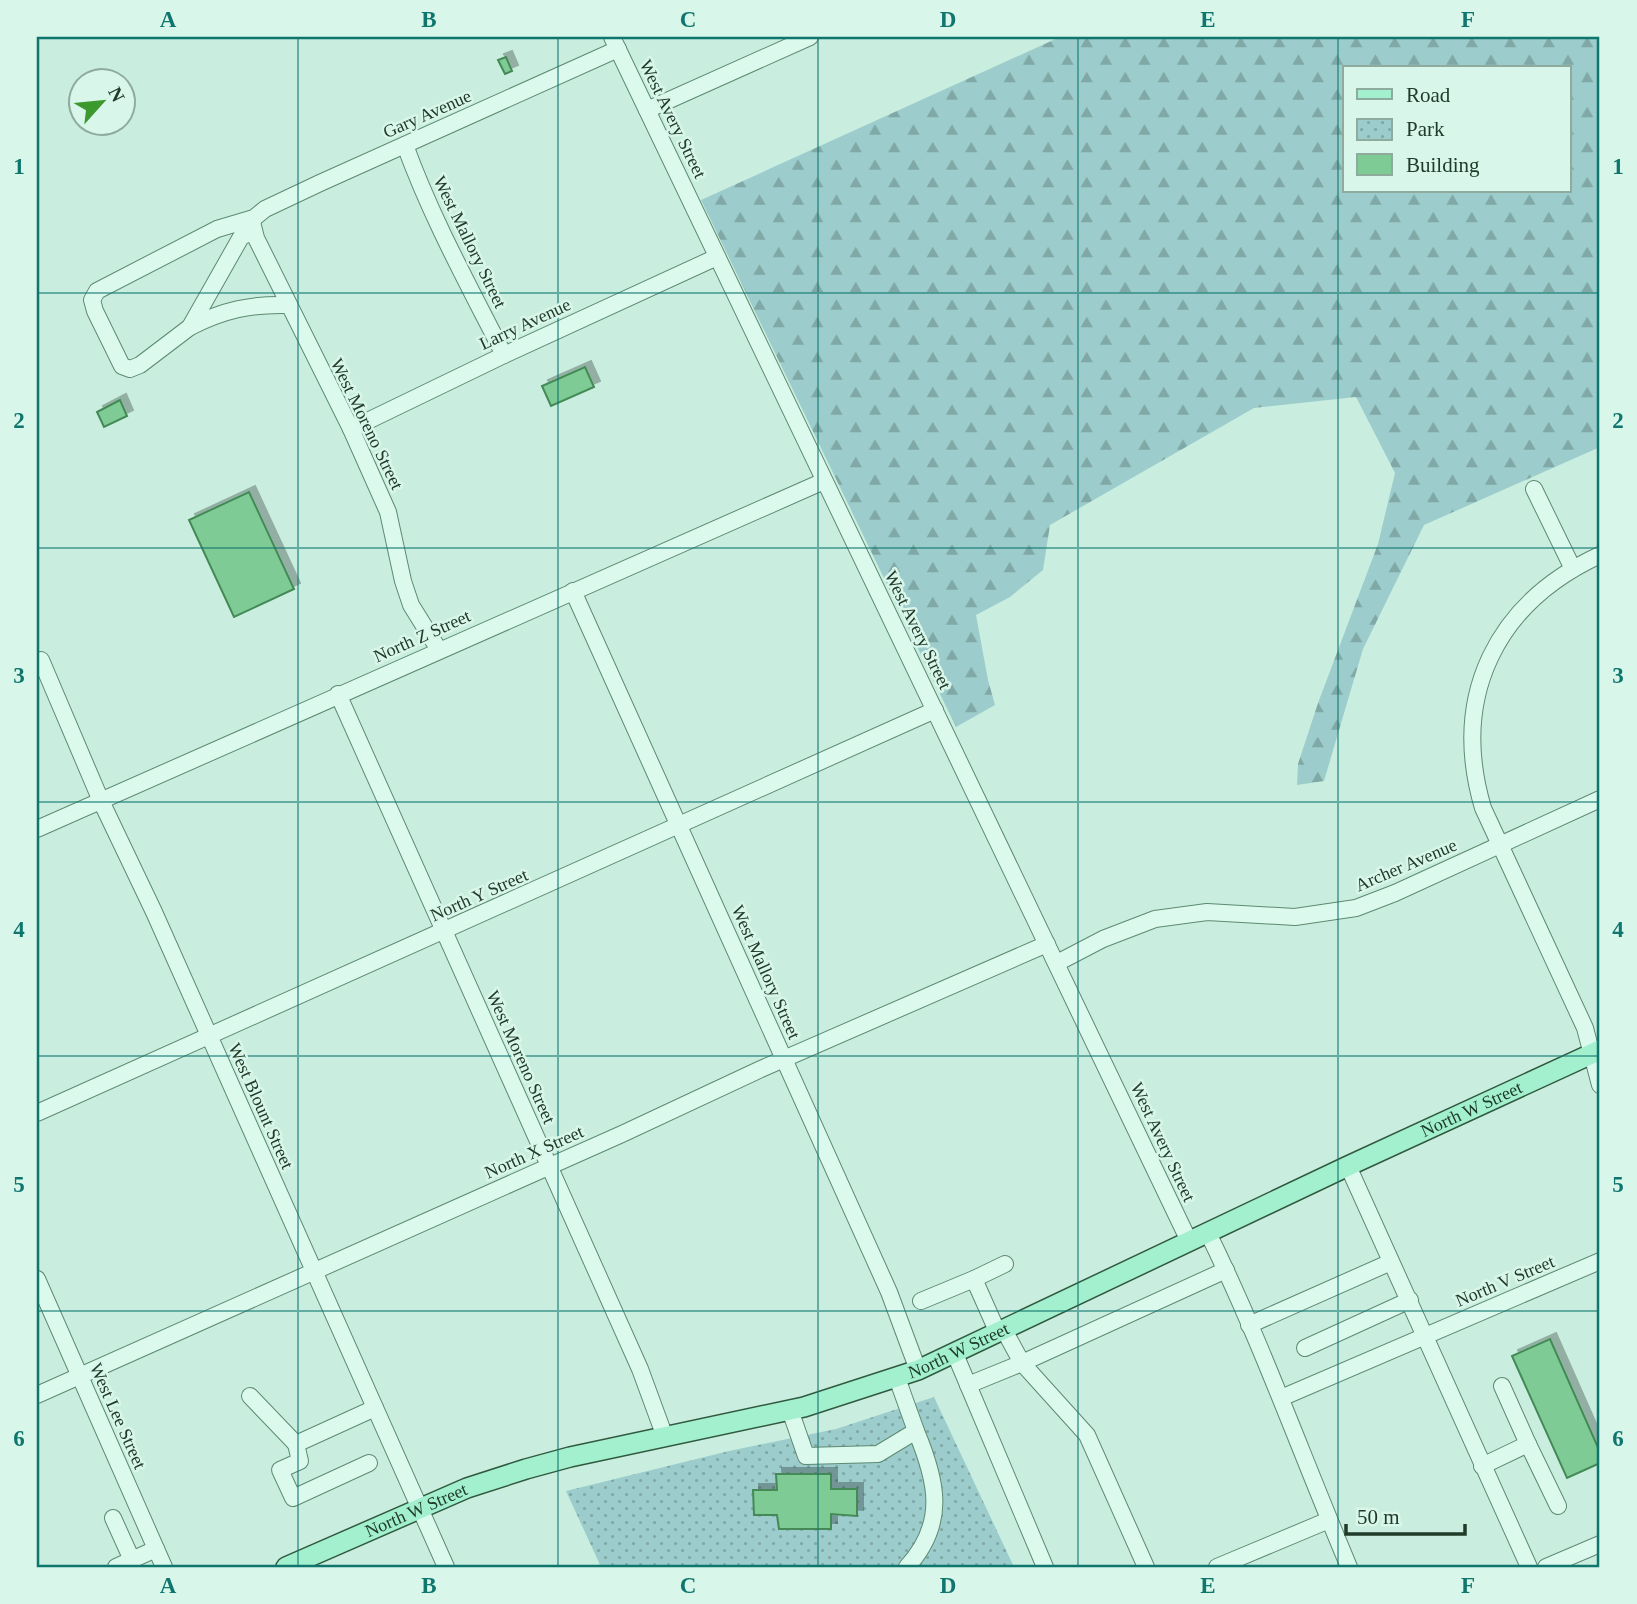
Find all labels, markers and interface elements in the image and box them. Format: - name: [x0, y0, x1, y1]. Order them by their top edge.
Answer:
- text: A: [160, 7, 177, 32]
- text: B: [421, 7, 437, 32]
- text: C: [680, 7, 696, 32]
- text: D: [940, 7, 956, 32]
- text: E: [1200, 7, 1216, 32]
- text: F: [1461, 7, 1475, 32]
- street label: West Avery Street: [636, 57, 710, 181]
- north arrow: [66, 66, 136, 136]
- legend: [1343, 66, 1570, 192]
- text: Road: [1406, 83, 1451, 107]
- text: N: [104, 84, 129, 106]
- street label: Gary Avenue: [380, 86, 474, 142]
- text: Park: [1406, 117, 1445, 141]
- text: Building: [1406, 153, 1480, 177]
- text: 1: [13, 154, 25, 179]
- text: 1: [1612, 154, 1624, 179]
- street label: West Mallory Street: [429, 173, 511, 311]
- street label: Larry Avenue: [476, 294, 574, 354]
- street label: West Moreno Street: [327, 355, 407, 493]
- text: 2: [13, 408, 25, 433]
- text: 2: [1612, 408, 1624, 433]
- street label: West Avery Street: [881, 568, 955, 692]
- street label: North Z Street: [370, 606, 474, 666]
- text: 3: [13, 663, 25, 688]
- text: 3: [1612, 663, 1624, 688]
- street label: Archer Avenue: [1352, 835, 1460, 895]
- street label: North Y Street: [427, 865, 531, 925]
- street label: West Mallory Street: [727, 902, 805, 1042]
- text: 4: [13, 917, 25, 942]
- text: 4: [1612, 917, 1624, 942]
- street label: West Moreno Street: [483, 987, 559, 1127]
- street label: West Blount Street: [224, 1040, 298, 1172]
- street label: North W Street: [1418, 1077, 1525, 1141]
- street label: West Avery Street: [1127, 1079, 1199, 1205]
- street label: North X Street: [482, 1121, 586, 1183]
- text: 5: [13, 1172, 25, 1197]
- text: 5: [1612, 1172, 1624, 1197]
- street label: North V Street: [1453, 1251, 1557, 1311]
- street label: North W Street: [905, 1318, 1012, 1383]
- street label: West Lee Street: [86, 1360, 150, 1472]
- text: 6: [13, 1426, 25, 1451]
- text: 6: [1612, 1426, 1624, 1451]
- street label: North W Street: [362, 1479, 470, 1541]
- scale bar: [1346, 1492, 1466, 1536]
- text: 50 m: [1357, 1505, 1400, 1529]
- text: A: [160, 1573, 177, 1598]
- text: B: [421, 1573, 437, 1598]
- text: C: [680, 1573, 696, 1598]
- text: D: [940, 1573, 956, 1598]
- text: E: [1200, 1573, 1216, 1598]
- text: F: [1461, 1573, 1475, 1598]

